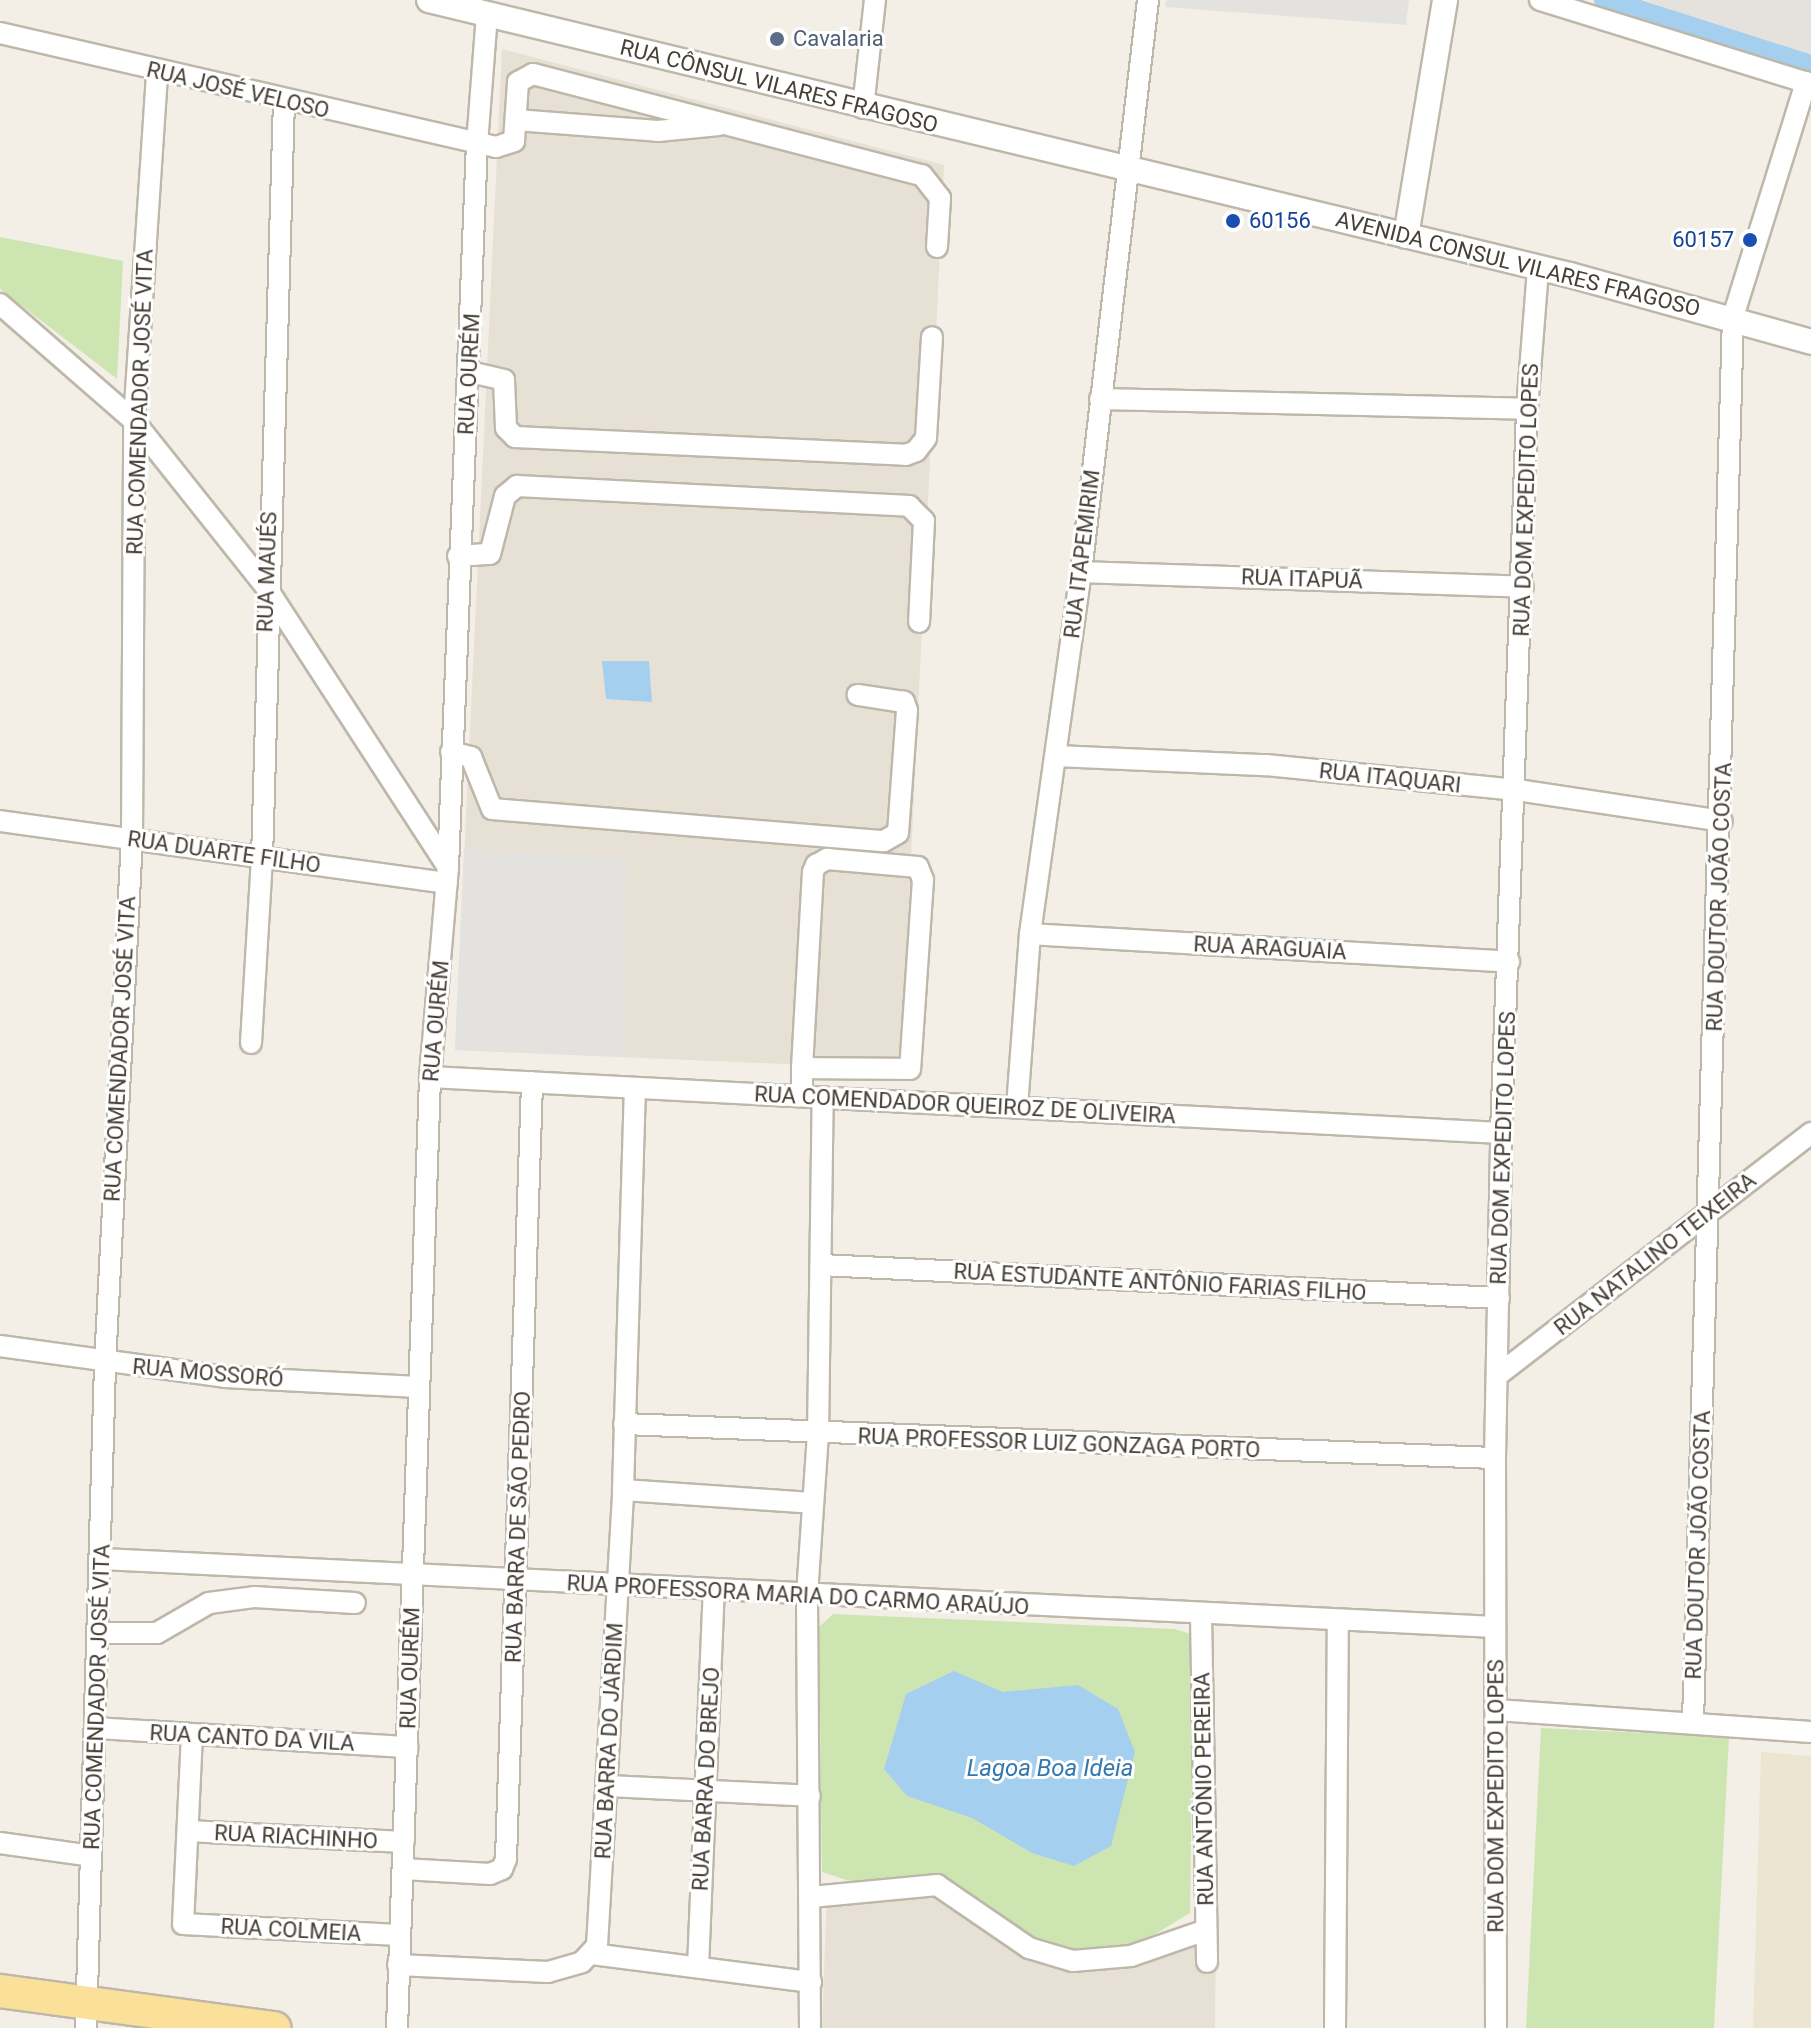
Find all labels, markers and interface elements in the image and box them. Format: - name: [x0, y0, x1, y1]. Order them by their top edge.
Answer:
- place label: Cavalaria: [793, 26, 884, 52]
- marker: Cavalaria: [768, 30, 786, 48]
- street label: RUA CÔNSUL VILARES FRAGOSO: [617, 34, 941, 138]
- street label: RUA JOSÉ VELOSO: [144, 56, 332, 124]
- street label: AVENIDA CONSUL VILARES FRAGOSO: [1333, 206, 1703, 322]
- place label: 60156: [1249, 208, 1311, 234]
- marker: 60156: [1224, 212, 1242, 230]
- place label: 60157: [1672, 227, 1734, 253]
- marker: 60157: [1741, 231, 1759, 249]
- street label: RUA COMENDADOR JOSÉ VITA: [121, 249, 159, 555]
- street label: RUA OURÉM: [453, 312, 485, 436]
- street label: RUA DOM EXPEDITO LOPES: [1508, 363, 1544, 637]
- street label: RUA ITAPEMIRIM: [1059, 468, 1105, 640]
- street label: RUA MAUÉS: [252, 511, 282, 633]
- street label: RUA ITAPUÃ: [1241, 564, 1363, 594]
- street label: RUA ITAQUARI: [1318, 757, 1462, 799]
- street label: RUA DOUTOR JOÃO COSTA: [1701, 762, 1737, 1032]
- street label: RUA DUARTE FILHO: [126, 825, 322, 879]
- street label: RUA COMENDADOR JOSÉ VITA: [99, 896, 141, 1202]
- street label: RUA ARAGUAIA: [1193, 931, 1347, 965]
- street label: RUA OURÉM: [418, 959, 454, 1083]
- street label: RUA DOM EXPEDITO LOPES: [1485, 1011, 1521, 1285]
- street label: RUA COMENDADOR QUEIROZ DE OLIVEIRA: [754, 1081, 1176, 1129]
- street label: RUA NATALINO TEIXEIRA: [1549, 1167, 1761, 1341]
- street label: RUA ESTUDANTE ANTÔNIO FARIAS FILHO: [953, 1258, 1367, 1306]
- street label: RUA MOSSORÓ: [131, 1353, 285, 1393]
- street label: RUA BARRA DE SÃO PEDRO: [500, 1391, 536, 1663]
- street label: RUA DOUTOR JOÃO COSTA: [1680, 1410, 1716, 1680]
- street label: RUA PROFESSOR LUIZ GONZAGA PORTO: [857, 1423, 1261, 1463]
- street label: RUA COMENDADOR JOSÉ VITA: [78, 1544, 116, 1850]
- street label: RUA PROFESSORA MARIA DO CARMO ARAÚJO: [566, 1570, 1030, 1620]
- street label: RUA OURÉM: [395, 1607, 425, 1729]
- street label: RUA BARRA DO JARDIM: [590, 1622, 628, 1860]
- street label: RUA DOM EXPEDITO LOPES: [1483, 1659, 1509, 1933]
- street label: RUA BARRA DO BREJO: [687, 1666, 725, 1892]
- street label: RUA ANTÔNIO PEREIRA: [1189, 1672, 1219, 1906]
- street label: RUA CANTO DA VILA: [149, 1719, 355, 1757]
- water label: Lagoa Boa Ideia: [967, 1755, 1133, 1783]
- street label: RUA RIACHINHO: [213, 1820, 379, 1854]
- street label: RUA COLMEIA: [220, 1913, 362, 1947]

